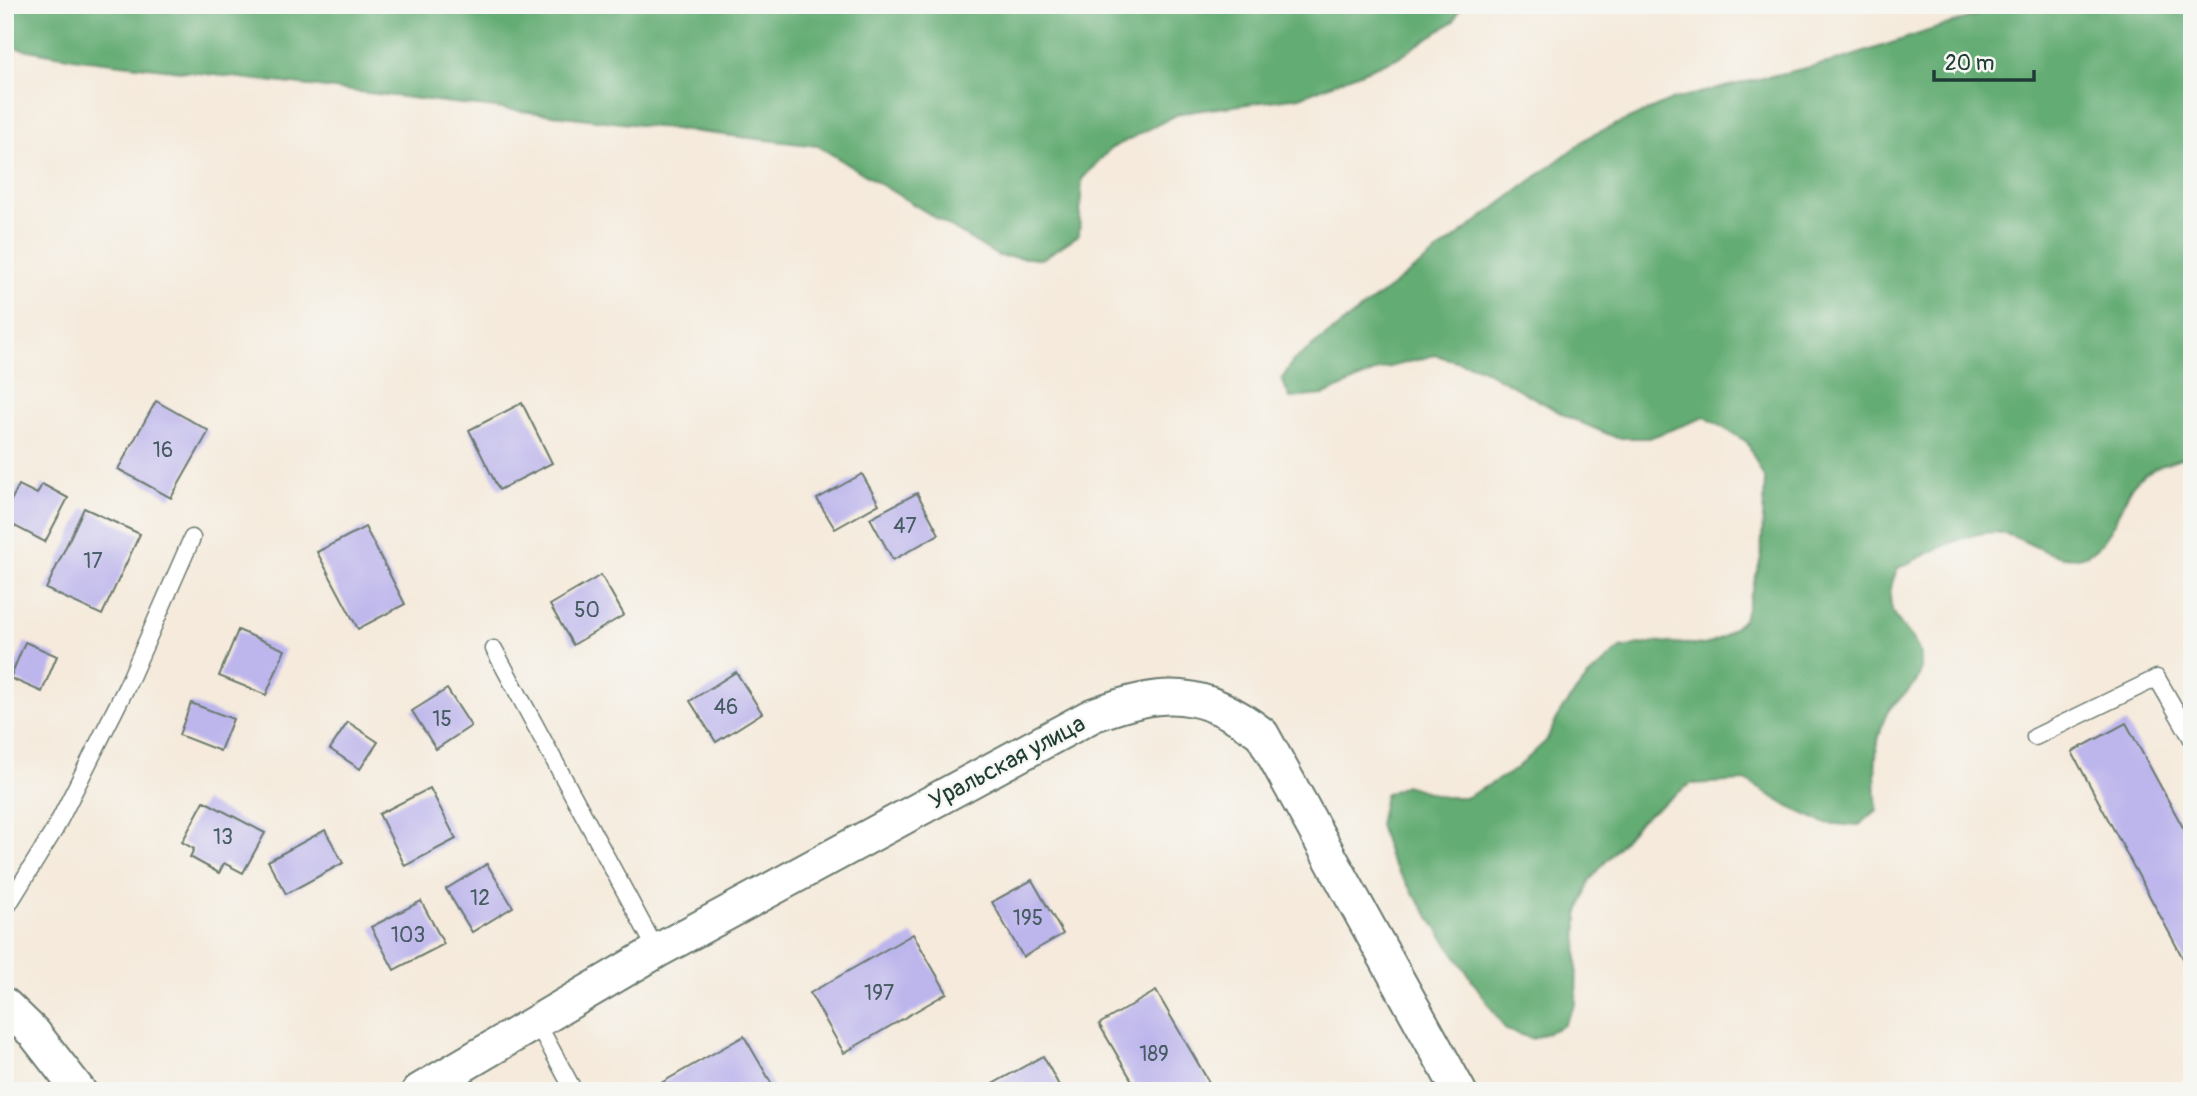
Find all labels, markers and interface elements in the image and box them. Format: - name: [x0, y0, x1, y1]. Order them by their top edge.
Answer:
- scale bar: [1934, 38, 2034, 82]
- text: 20 m: [1945, 50, 1994, 77]
- house number: 16: [153, 437, 173, 464]
- house number: 47: [893, 513, 917, 540]
- house number: 17: [83, 548, 103, 575]
- house number: 50: [574, 597, 600, 624]
- house number: 46: [714, 694, 738, 721]
- house number: 15: [432, 706, 452, 733]
- street label: Уральская улица: [924, 709, 1090, 816]
- house number: 13: [213, 824, 233, 851]
- house number: 12: [470, 885, 490, 912]
- house number: 195: [1013, 905, 1043, 932]
- house number: 103: [391, 922, 425, 949]
- house number: 197: [864, 980, 894, 1007]
- house number: 189: [1139, 1041, 1169, 1068]

